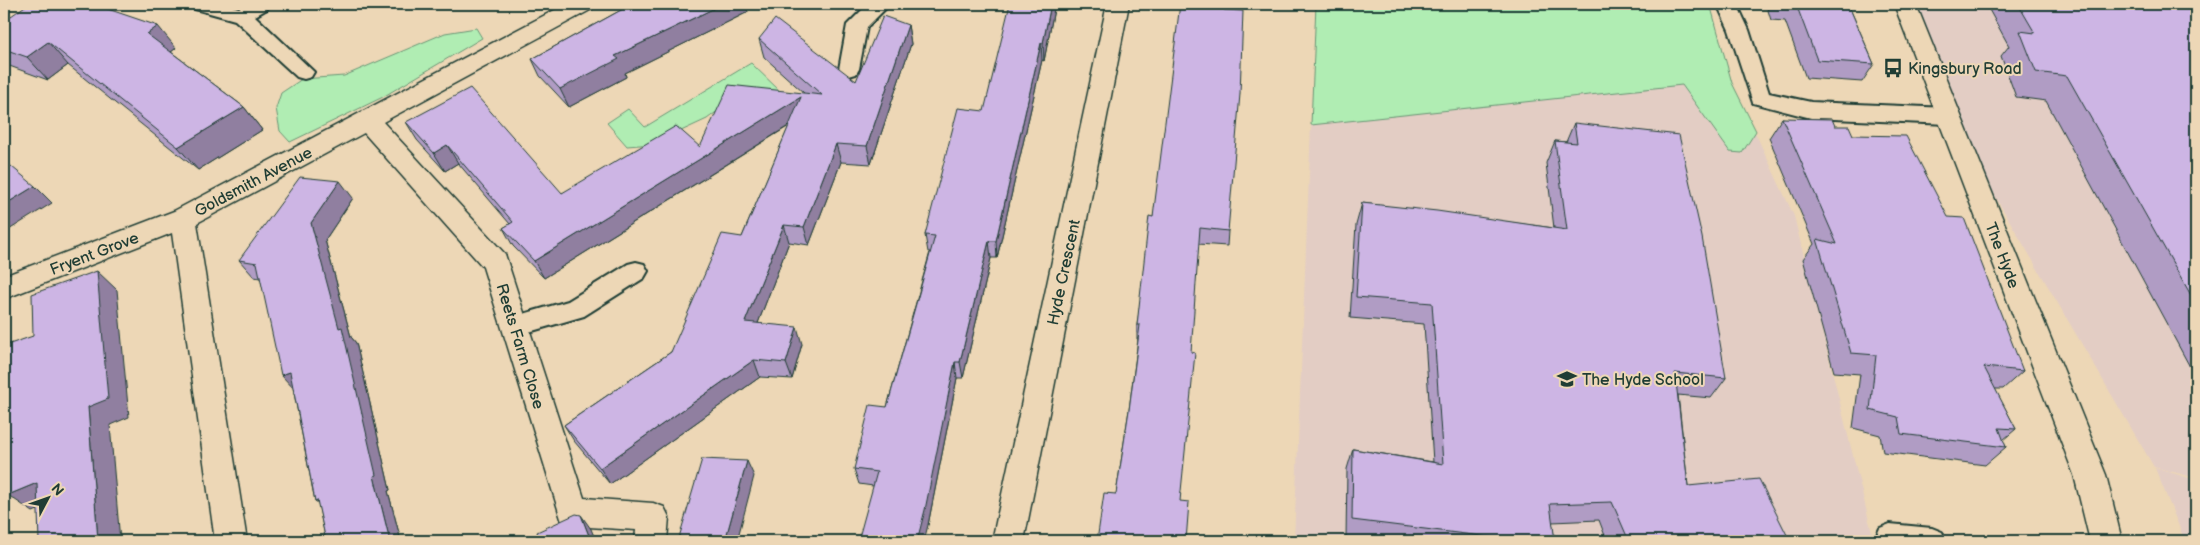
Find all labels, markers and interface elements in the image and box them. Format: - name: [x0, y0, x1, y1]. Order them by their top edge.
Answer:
- bus stop icon: Kingsbury Road: [1882, 57, 1904, 79]
- place label: Kingsbury Road: [1908, 60, 2022, 79]
- street label: Goldsmith Avenue: [192, 143, 316, 221]
- street label: Hyde Crescent: [1044, 218, 1085, 327]
- street label: The Hyde: [1980, 220, 2023, 292]
- street label: Fryent Grove: [47, 229, 142, 280]
- street label: Reets Farm Close: [491, 281, 548, 412]
- school or university icon: The Hyde School: [1556, 368, 1578, 390]
- place label: The Hyde School: [1582, 371, 1704, 390]
- north arrow: [22, 472, 72, 522]
- text: N: [48, 480, 67, 499]

